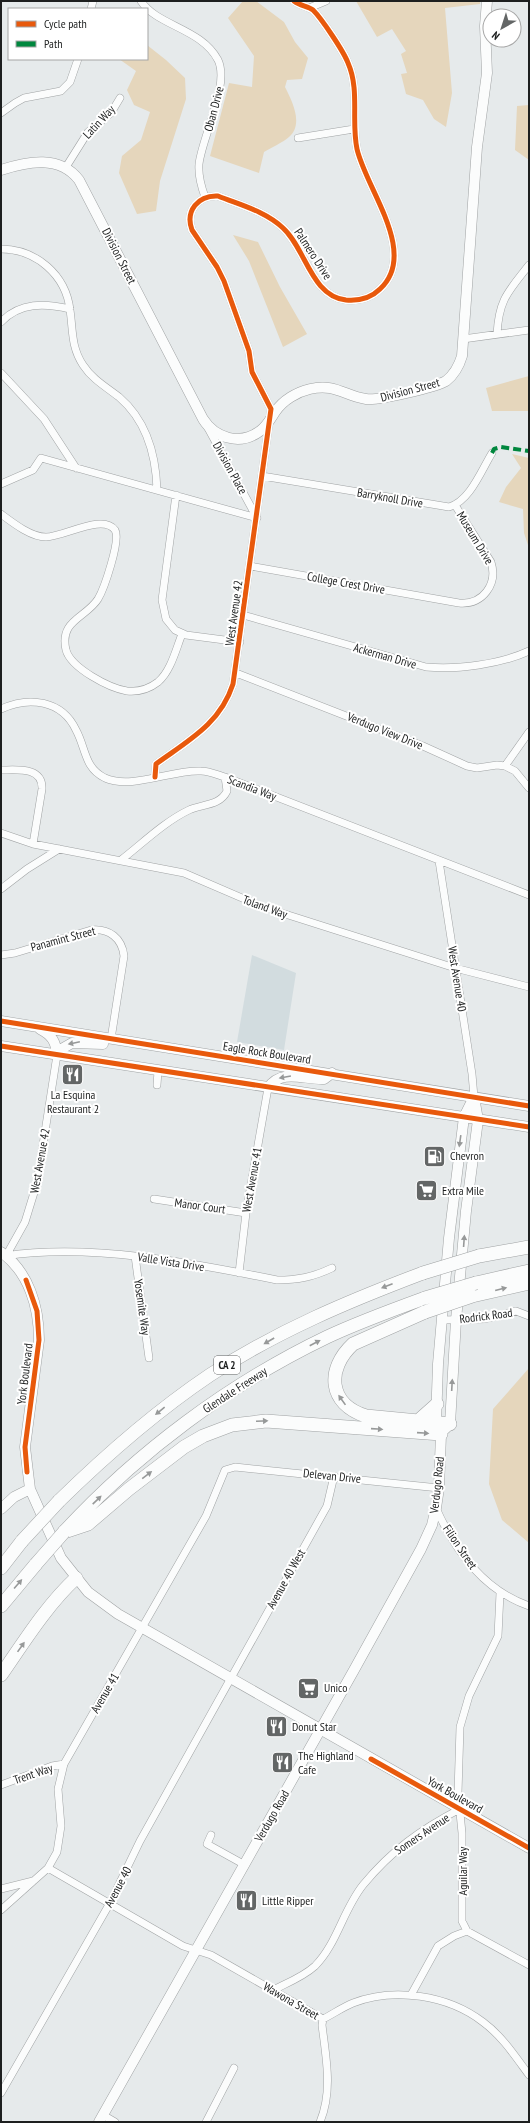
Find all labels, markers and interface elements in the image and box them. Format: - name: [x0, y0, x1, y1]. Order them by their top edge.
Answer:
- legend: [8, 8, 148, 60]
- north arrow: [482, 8, 522, 48]
- text: Cycle path: [44, 16, 87, 31]
- text: N: [489, 28, 502, 43]
- text: Path: [44, 36, 62, 51]
- street label: Oban Drive: [200, 85, 227, 133]
- street label: Latin Way: [79, 102, 118, 141]
- street label: Division Street: [99, 225, 140, 287]
- street label: Palmero Drive: [291, 225, 336, 282]
- street label: Division Street: [379, 374, 442, 405]
- street label: Division Place: [210, 439, 251, 497]
- street label: Barryknoll Drive: [356, 484, 424, 511]
- street label: Museum Drive: [454, 508, 497, 567]
- street label: College Crest Drive: [306, 568, 386, 597]
- street label: West Avenue 42: [221, 579, 246, 647]
- street label: Ackerman Drive: [352, 639, 418, 672]
- street label: Verdugo View Drive: [344, 708, 425, 753]
- street label: Scandia Way: [225, 771, 279, 804]
- street label: Toland Way: [241, 891, 290, 922]
- street label: Panamint Street: [29, 923, 98, 954]
- street label: West Avenue 40: [445, 945, 470, 1013]
- street label: Eagle Rock Boulevard: [222, 1038, 312, 1067]
- one-way arrow: [67, 1041, 80, 1047]
- restaurant icon: La Esquina Restaurant 2: [60, 1061, 86, 1087]
- one-way arrow: [279, 1074, 291, 1080]
- place label: La Esquina Restaurant 2: [47, 1087, 99, 1116]
- street label: West Avenue 42: [26, 1127, 53, 1195]
- one-way arrow: [457, 1135, 463, 1147]
- fuel station icon: Chevron: [421, 1143, 447, 1169]
- street label: West Avenue 41: [238, 1146, 265, 1214]
- place label: Chevron: [450, 1148, 484, 1163]
- supermarket icon: Extra Mile: [413, 1178, 439, 1204]
- place label: Extra Mile: [442, 1183, 484, 1198]
- street label: Manor Court: [174, 1195, 227, 1217]
- one-way arrow: [460, 1235, 467, 1247]
- street label: Valle Vista Drive: [136, 1249, 206, 1274]
- street label: Yosemite Way: [131, 1278, 154, 1337]
- one-way arrow: [380, 1284, 392, 1290]
- one-way arrow: [495, 1286, 507, 1292]
- street label: Rodrick Road: [459, 1305, 513, 1326]
- one-way arrow: [263, 1337, 275, 1344]
- one-way arrow: [309, 1340, 321, 1347]
- street label: York Boulevard: [13, 1342, 36, 1405]
- road number: CA 2: [214, 1356, 240, 1374]
- street label: Glendale Freeway: [200, 1363, 270, 1416]
- one-way arrow: [449, 1379, 456, 1391]
- one-way arrow: [338, 1395, 346, 1405]
- one-way arrow: [154, 1407, 165, 1416]
- one-way arrow: [256, 1418, 268, 1425]
- one-way arrow: [371, 1426, 383, 1433]
- one-way arrow: [417, 1429, 429, 1436]
- street label: Verdugo Road: [426, 1456, 447, 1515]
- street label: Delevan Drive: [302, 1465, 362, 1486]
- one-way arrow: [141, 1471, 152, 1480]
- one-way arrow: [92, 1496, 102, 1505]
- street label: Filion Street: [440, 1521, 481, 1573]
- street label: Avenue 40 West: [263, 1546, 308, 1611]
- one-way arrow: [13, 1579, 22, 1590]
- one-way arrow: [17, 1642, 25, 1652]
- street label: Avenue 41: [87, 1670, 122, 1715]
- supermarket icon: Unico: [296, 1675, 322, 1701]
- place label: Unico: [324, 1680, 347, 1695]
- restaurant icon: Donut Star: [264, 1714, 290, 1740]
- place label: Donut Star: [292, 1719, 337, 1734]
- place label: The Highland Cafe: [298, 1748, 354, 1777]
- restaurant icon: The Highland Cafe: [269, 1750, 295, 1776]
- street label: Trent Way: [11, 1760, 55, 1787]
- street label: York Boulevard: [425, 1773, 486, 1816]
- street label: Verdugo Road: [250, 1787, 292, 1845]
- street label: Somers Avenue: [391, 1810, 452, 1857]
- street label: Aguilar Way: [455, 1846, 470, 1895]
- street label: Avenue 40: [101, 1864, 134, 1910]
- restaurant icon: Little Ripper: [234, 1888, 260, 1914]
- place label: Little Ripper: [262, 1893, 314, 1908]
- street label: Wawona Street: [261, 1979, 322, 2023]

